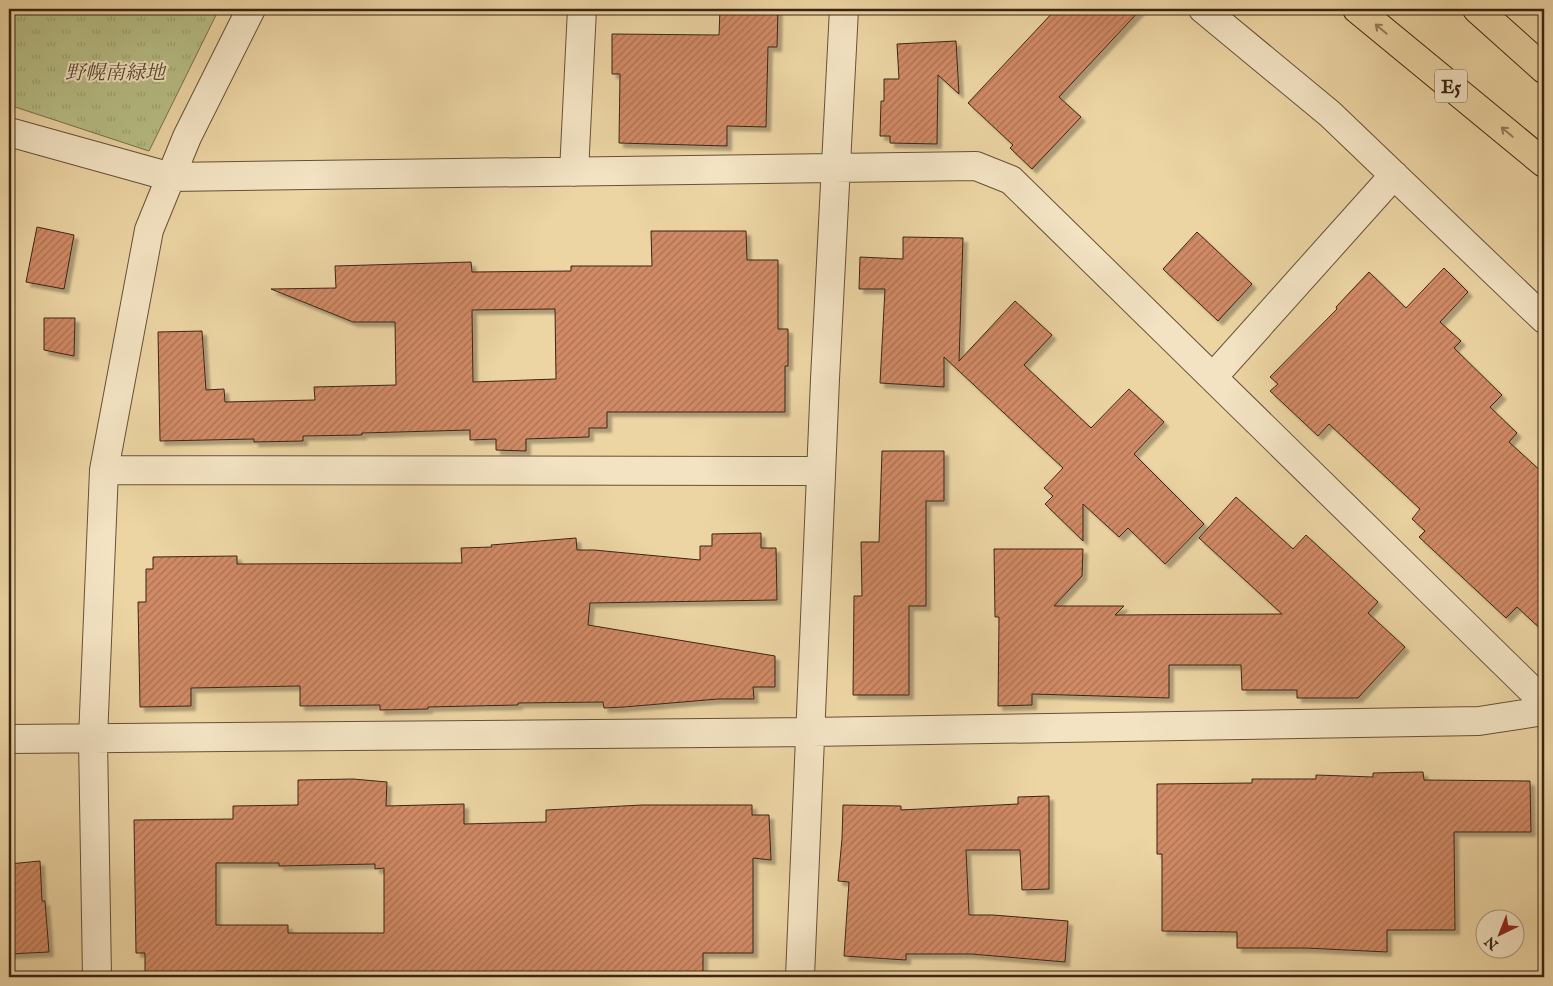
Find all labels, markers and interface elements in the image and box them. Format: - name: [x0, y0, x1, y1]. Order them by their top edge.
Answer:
- one-way arrow: [1375, 23, 1388, 34]
- park label: 野幌南緑地: [65, 61, 167, 86]
- road number: E5: [1435, 70, 1467, 102]
- one-way arrow: [1500, 126, 1513, 138]
- north arrow: [1476, 908, 1526, 958]
- text: N: [1481, 932, 1503, 954]

